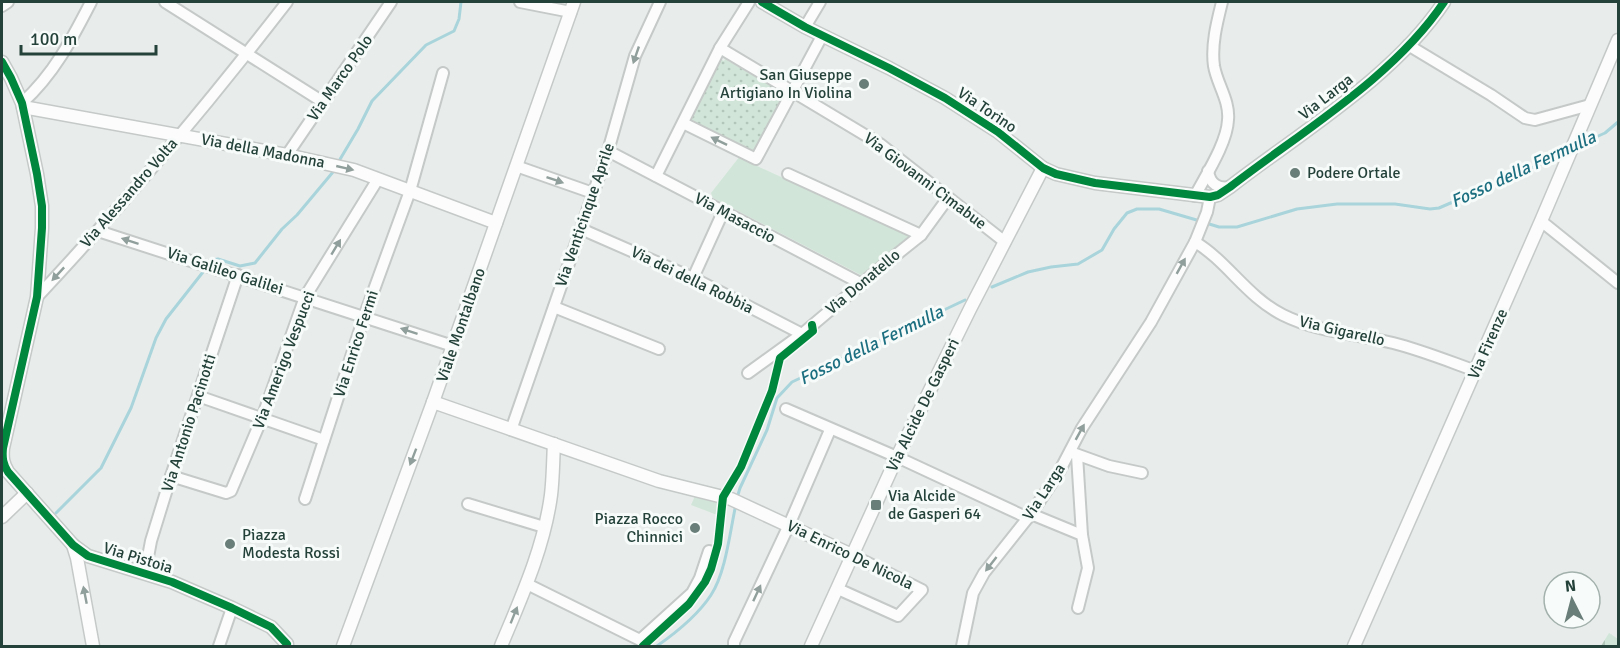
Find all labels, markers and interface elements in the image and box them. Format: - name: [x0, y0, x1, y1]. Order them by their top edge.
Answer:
- scale bar: [21, 18, 156, 56]
- text: 100 m: [30, 28, 77, 50]
- street label: Via Marco Polo: [303, 31, 377, 125]
- one-way arrow: [631, 46, 640, 64]
- place label: San Giuseppe Artigiano In Violina: [720, 65, 852, 103]
- street label: Via Larga: [1295, 69, 1357, 125]
- marker: San Giuseppe Artigiano In Violina: [857, 77, 871, 91]
- street label: Via Torino: [953, 83, 1021, 137]
- water label: Fosso della Fermulla: [1447, 125, 1600, 212]
- street label: Via Giovanni Cimabue: [860, 128, 990, 234]
- street label: Via della Madonna: [199, 129, 327, 173]
- street label: Via Alessandro Volta: [76, 134, 182, 252]
- one-way arrow: [711, 136, 728, 145]
- street label: Via Venticinque Aprile: [551, 140, 619, 290]
- one-way arrow: [335, 163, 354, 173]
- place label: Podere Ortale: [1307, 163, 1401, 183]
- marker: Podere Ortale: [1288, 166, 1302, 180]
- one-way arrow: [546, 175, 564, 185]
- street label: Via Masaccio: [691, 188, 779, 248]
- one-way arrow: [121, 236, 139, 245]
- one-way arrow: [330, 239, 341, 255]
- street label: Via dei della Robbia: [627, 242, 757, 318]
- street label: Via Galileo Galilei: [164, 243, 286, 299]
- street label: Via Donatello: [822, 245, 904, 319]
- one-way arrow: [1175, 258, 1186, 274]
- street label: Viale Montalbano: [432, 265, 490, 385]
- one-way arrow: [52, 266, 65, 281]
- street label: Via Amerigo Vespucci: [248, 288, 320, 432]
- street label: Via Enrico Fermi: [329, 288, 383, 400]
- water label: Fosso della Fermulla: [795, 300, 947, 389]
- street label: Via Firenze: [1464, 306, 1512, 382]
- street label: Via Gigarello: [1297, 311, 1387, 351]
- one-way arrow: [400, 326, 418, 336]
- street label: Via Alcide De Gasperi: [882, 335, 964, 475]
- street label: Via Antonio Pacinotti: [157, 352, 221, 494]
- one-way arrow: [1075, 424, 1085, 441]
- one-way arrow: [407, 448, 417, 466]
- street label: Via Larga: [1018, 460, 1070, 524]
- place label: Via Alcide de Gasperi 64: [888, 486, 982, 524]
- marker: Via Alcide de Gasperi 64: [869, 498, 883, 512]
- place label: Piazza Rocco Chinnici: [595, 509, 683, 547]
- street label: Via Enrico De Nicola: [783, 516, 917, 594]
- marker: Piazza Rocco Chinnici: [688, 521, 702, 535]
- place label: Piazza Modesta Rossi: [242, 525, 340, 563]
- marker: Piazza Modesta Rossi: [223, 537, 237, 551]
- street label: Via Pistoia: [101, 538, 175, 578]
- one-way arrow: [985, 556, 998, 572]
- north arrow: [1542, 570, 1602, 630]
- text: N: [1564, 576, 1577, 597]
- one-way arrow: [752, 584, 762, 602]
- one-way arrow: [80, 586, 89, 605]
- one-way arrow: [509, 606, 519, 624]

